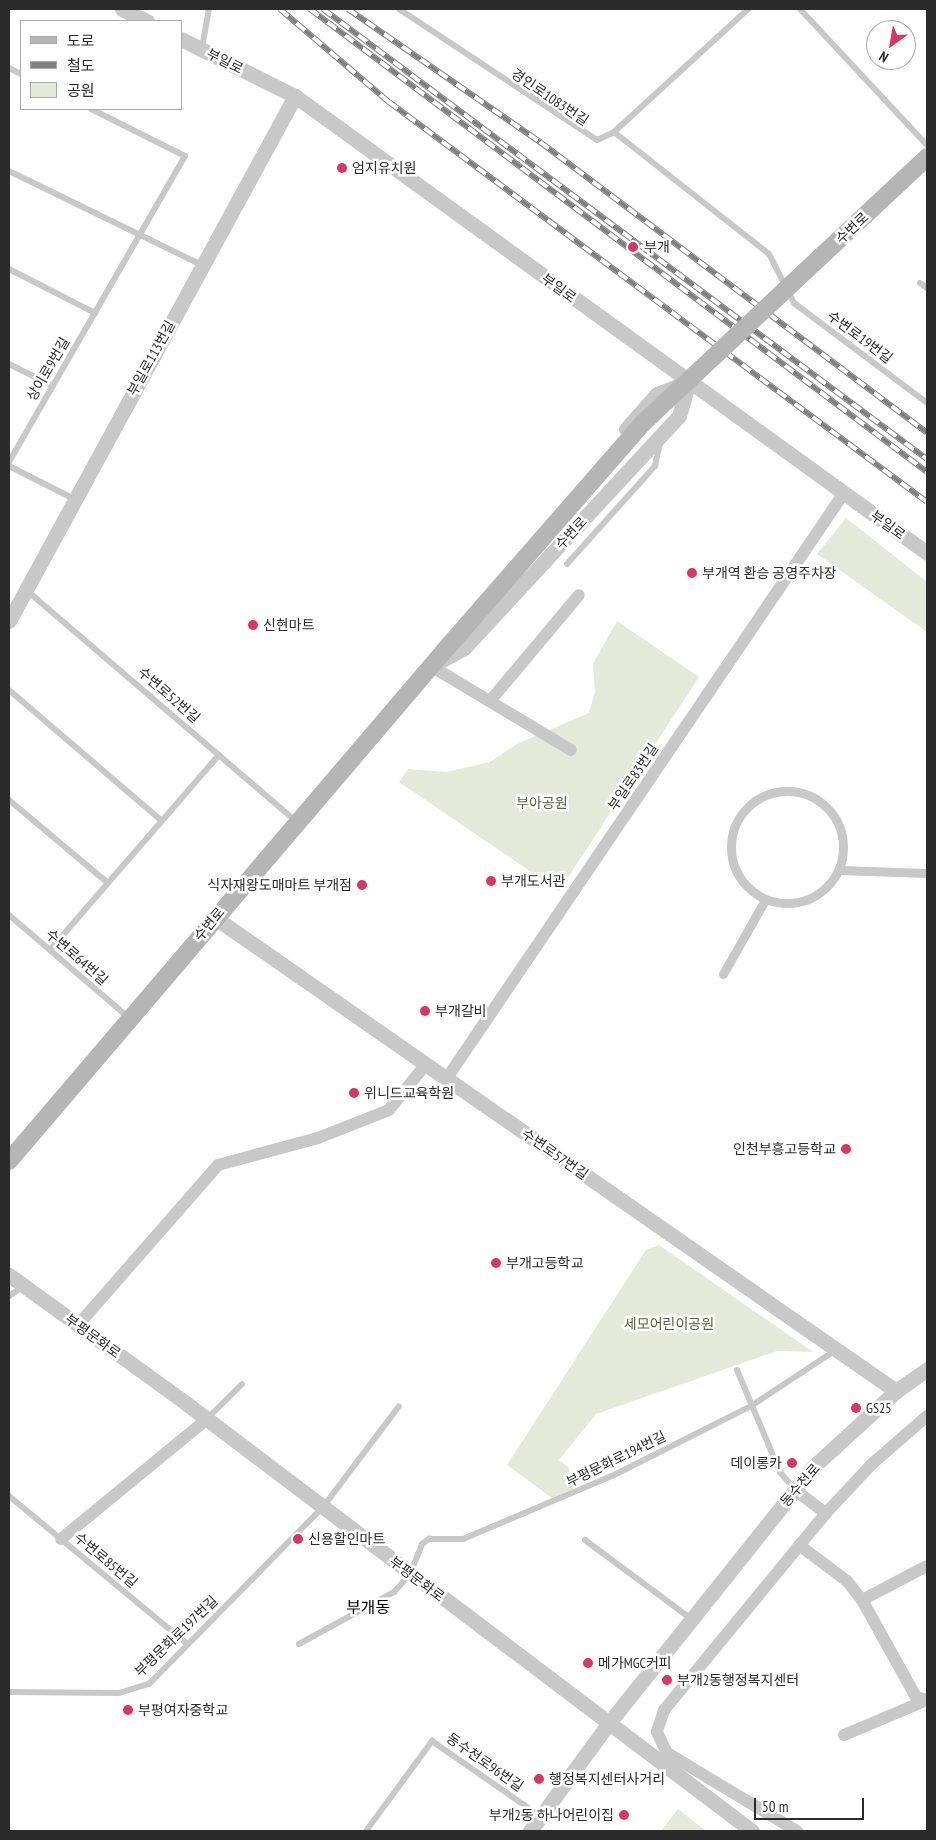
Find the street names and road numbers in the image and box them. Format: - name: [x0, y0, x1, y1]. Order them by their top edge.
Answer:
- street label: 부일로: [204, 45, 246, 77]
- street label: 경인로1083번길: [508, 65, 592, 129]
- street label: 수변로: [832, 209, 872, 247]
- street label: 부일로: [538, 270, 580, 306]
- street label: 수변로19번길: [824, 307, 896, 367]
- street label: 부일로113번길: [123, 317, 179, 399]
- street label: 상이로9번길: [23, 334, 73, 404]
- street label: 부일로: [867, 507, 909, 543]
- street label: 수변로: [552, 513, 590, 553]
- street label: 수변로52번길: [134, 663, 204, 727]
- street label: 부일로83번길: [605, 740, 661, 814]
- street label: 수변로: [190, 904, 228, 944]
- street label: 수변로64번길: [42, 925, 112, 989]
- street label: 수변로57번길: [519, 1125, 591, 1183]
- street label: 부평문화로: [62, 1310, 124, 1362]
- street label: 부평문화로194번길: [563, 1428, 669, 1490]
- street label: 동수천로: [777, 1460, 823, 1510]
- street label: 수변로85번길: [71, 1529, 141, 1591]
- street label: 부평문화로: [386, 1553, 448, 1605]
- street label: 부평문화로197번길: [131, 1592, 221, 1680]
- street label: 동수천로96번길: [443, 1729, 527, 1795]

